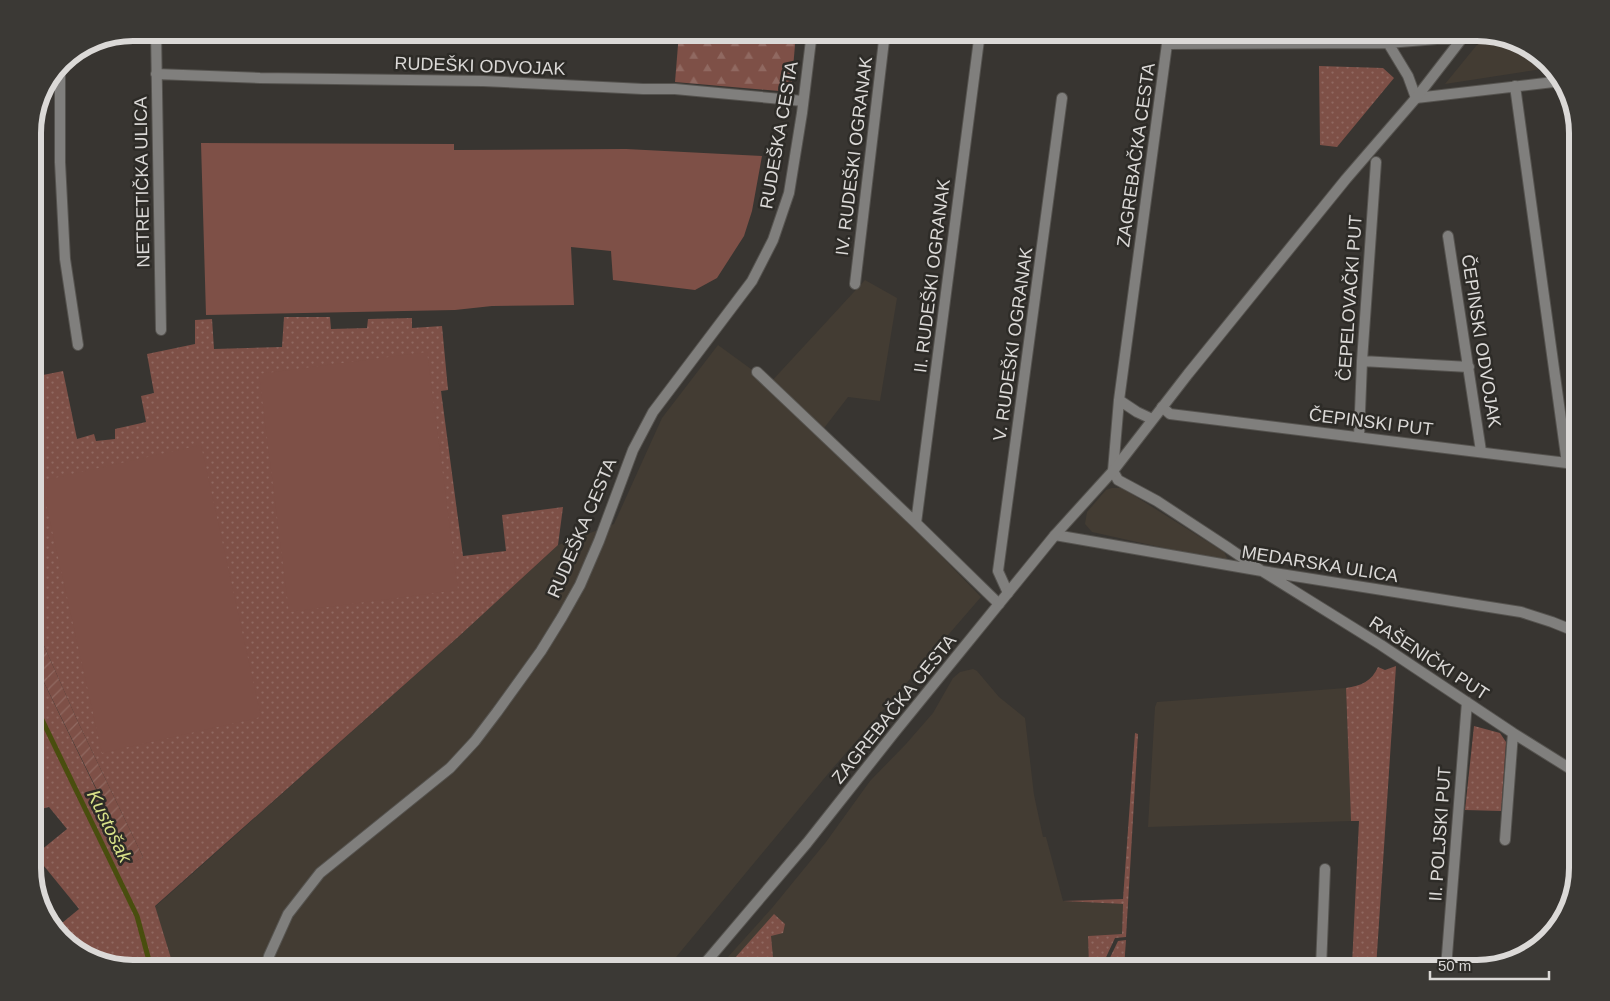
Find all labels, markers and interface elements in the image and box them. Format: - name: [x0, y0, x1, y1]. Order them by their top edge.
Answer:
- street label: RUDEŠKI ODVOJAK: [394, 52, 566, 79]
- street label: IV. RUDEŠKI OGRANAK: [831, 55, 876, 257]
- street label: RUDEŠKA CESTA: [755, 59, 802, 210]
- street label: ZAGREBAČKA CESTA: [1112, 62, 1159, 248]
- street label: NETRETIČKA ULICA: [130, 96, 153, 268]
- street label: II. RUDEŠKI OGRANAK: [909, 178, 954, 374]
- street label: ČEPELOVAČKI PUT: [1333, 214, 1366, 382]
- street label: V. RUDEŠKI OGRANAK: [989, 246, 1036, 442]
- street label: ČEPINSKI ODVOJAK: [1457, 253, 1506, 429]
- street label: ČEPINSKI PUT: [1308, 403, 1434, 440]
- street label: RUDEŠKA CESTA: [543, 455, 620, 601]
- street label: MEDARSKA ULICA: [1240, 542, 1400, 586]
- street label: RAŠENIČKI PUT: [1366, 611, 1493, 704]
- street label: ZAGREBAČKA CESTA: [827, 630, 960, 787]
- street label: II. POLJSKI PUT: [1425, 766, 1455, 902]
- water label: Kustošak: [83, 786, 137, 867]
- scale bar: [1430, 948, 1549, 980]
- text: 50 m: [1438, 957, 1471, 974]

